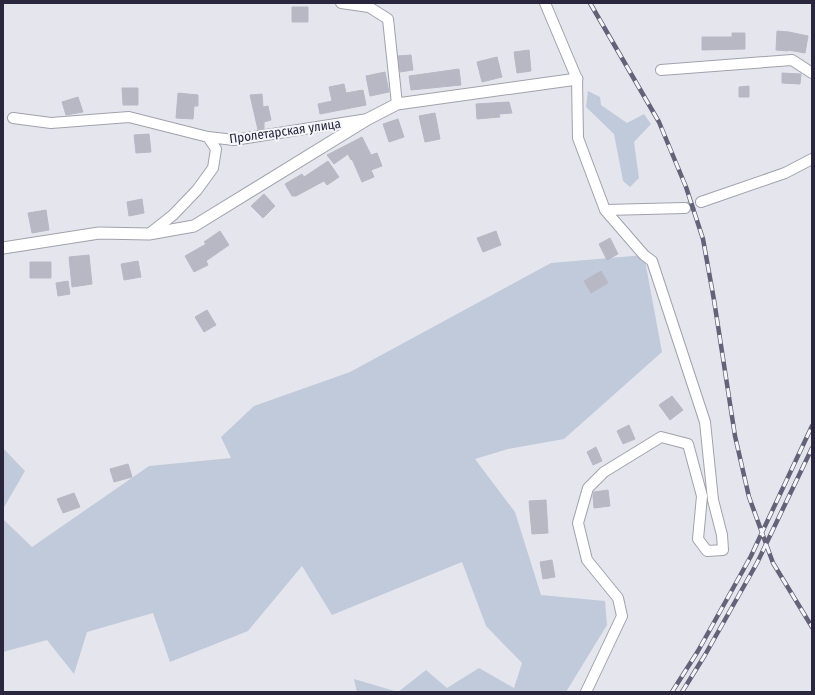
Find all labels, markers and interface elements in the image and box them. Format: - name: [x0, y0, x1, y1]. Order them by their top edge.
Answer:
- street label: Пролетарская улица: [228, 116, 342, 146]

